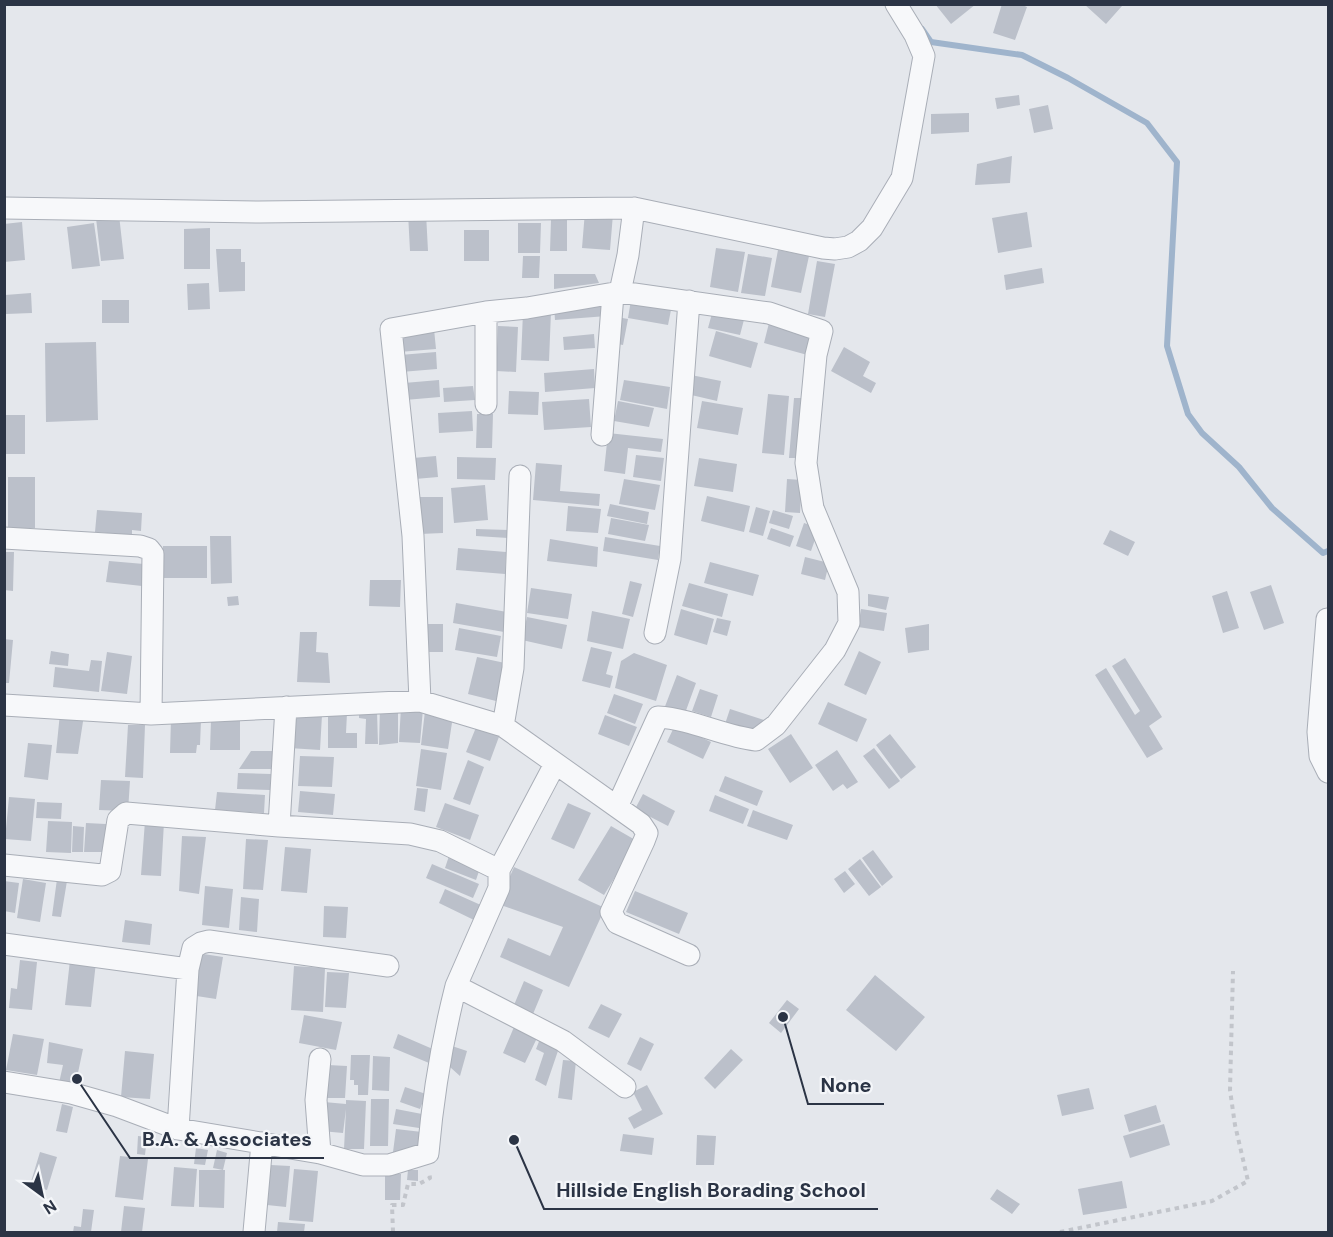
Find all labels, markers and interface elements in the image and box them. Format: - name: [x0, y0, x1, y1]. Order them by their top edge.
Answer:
- callout: None: [808, 1066, 884, 1104]
- text: None: [820, 1072, 872, 1098]
- callout: B.A. & Associates: [130, 1120, 324, 1158]
- text: B.A. & Associates: [142, 1126, 312, 1152]
- north arrow: [12, 1165, 72, 1225]
- callout: Hillside English Borading School: [544, 1171, 878, 1209]
- text: Hillside English Borading School: [556, 1177, 866, 1203]
- text: N: [39, 1195, 61, 1219]

